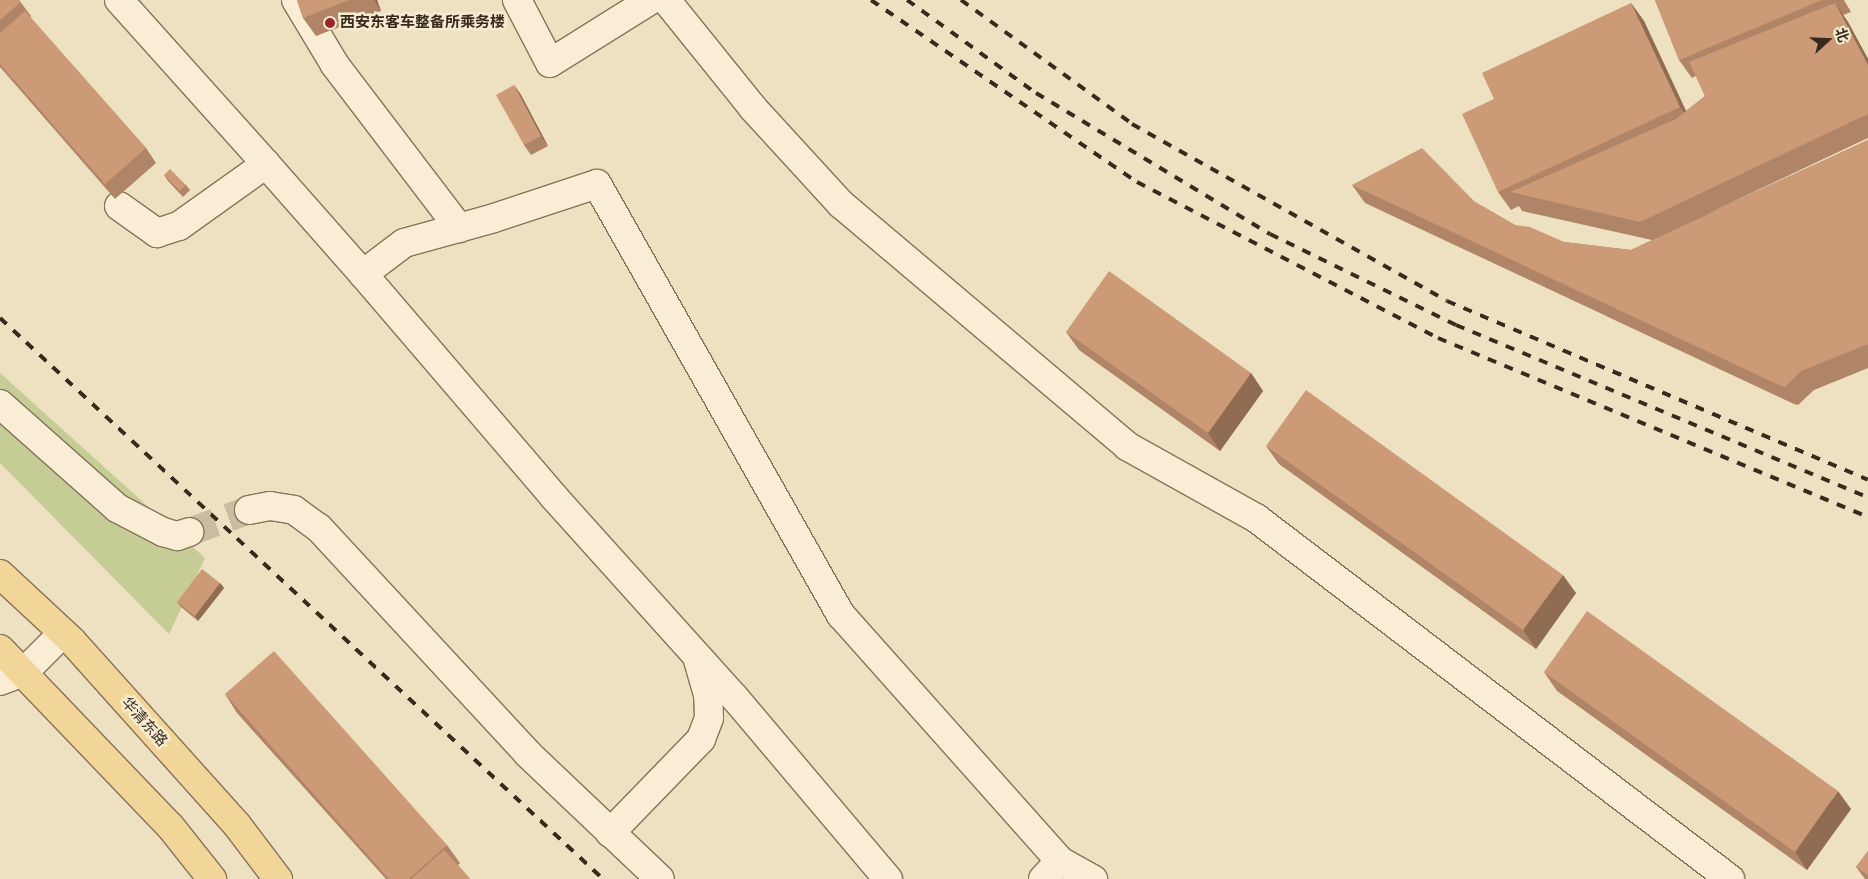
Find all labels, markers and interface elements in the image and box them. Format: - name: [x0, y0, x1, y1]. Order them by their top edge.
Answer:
- place label: 西安东客车整备所乘务楼: [340, 14, 505, 32]
- north arrow: [1803, 15, 1853, 65]
- marker: 西安东客车整备所乘务楼: [324, 17, 336, 29]
- text: 北: [1832, 26, 1852, 44]
- street label: 华清东路: [117, 694, 171, 750]

